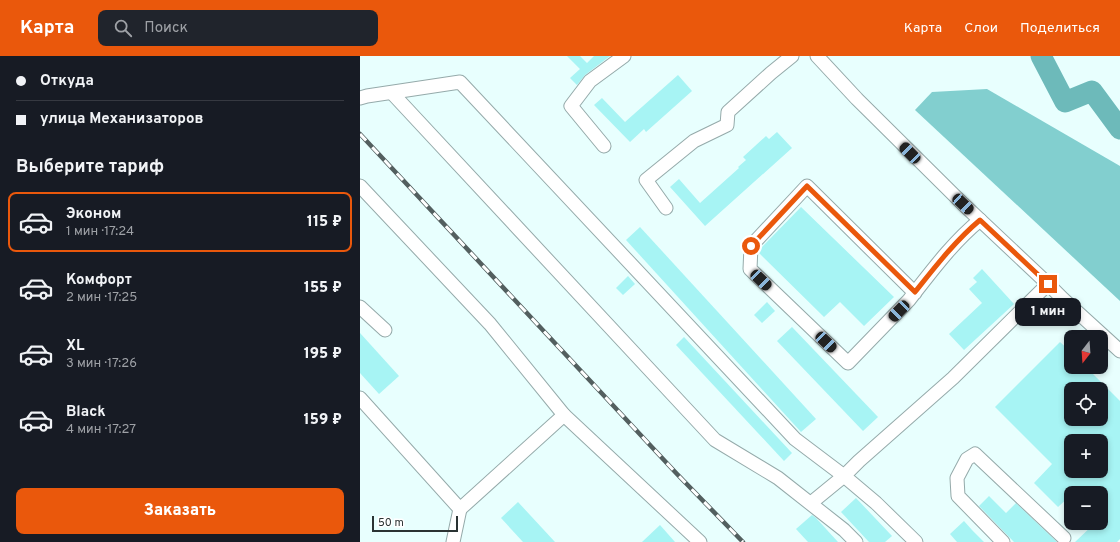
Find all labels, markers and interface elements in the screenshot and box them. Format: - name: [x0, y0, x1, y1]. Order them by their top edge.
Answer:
- search box: [98, 10, 378, 46]
- text: Карта: [20, 16, 74, 40]
- icon: search: [112, 17, 134, 39]
- text: Поиск: [144, 19, 188, 38]
- text: Карта: [904, 20, 942, 37]
- text: Слои: [964, 20, 998, 37]
- text: Поделиться: [1020, 20, 1100, 37]
- text: Откуда: [40, 72, 94, 91]
- text: улица Механизаторов: [40, 110, 204, 129]
- car: [897, 140, 923, 166]
- text: Выберите тариф: [16, 156, 164, 179]
- car: [950, 191, 976, 217]
- icon: car: [18, 204, 54, 240]
- text: Эконом: [66, 205, 121, 224]
- text: 115 ₽: [307, 213, 342, 232]
- text: 1 мин · 17:24: [66, 224, 134, 240]
- route start: [742, 237, 760, 255]
- car: [748, 267, 774, 293]
- icon: car: [18, 270, 54, 306]
- text: Комфорт: [66, 271, 132, 290]
- route end: [1039, 275, 1057, 293]
- text: 155 ₽: [304, 279, 342, 298]
- text: 2 мин · 17:25: [66, 290, 137, 306]
- car: [886, 298, 912, 324]
- callout: 1 мин: [1015, 298, 1081, 326]
- text: 1 мин: [1031, 304, 1065, 320]
- car: [813, 329, 839, 355]
- north arrow: [1064, 330, 1108, 374]
- map controls: [1064, 330, 1108, 530]
- icon: car: [18, 336, 54, 372]
- text: XL: [66, 337, 84, 356]
- text: 195 ₽: [304, 345, 342, 364]
- text: 3 мин · 17:26: [66, 356, 137, 372]
- button: locate: [1064, 382, 1108, 426]
- icon: car: [18, 402, 54, 438]
- text: Black: [66, 403, 106, 422]
- text: 159 ₽: [304, 411, 342, 430]
- text: 4 мин · 17:27: [66, 422, 136, 438]
- button: +: [1064, 434, 1108, 478]
- button: −: [1064, 486, 1108, 530]
- button: Заказать: [16, 488, 344, 534]
- scale bar: [372, 514, 458, 533]
- text: 50 m: [378, 516, 404, 530]

